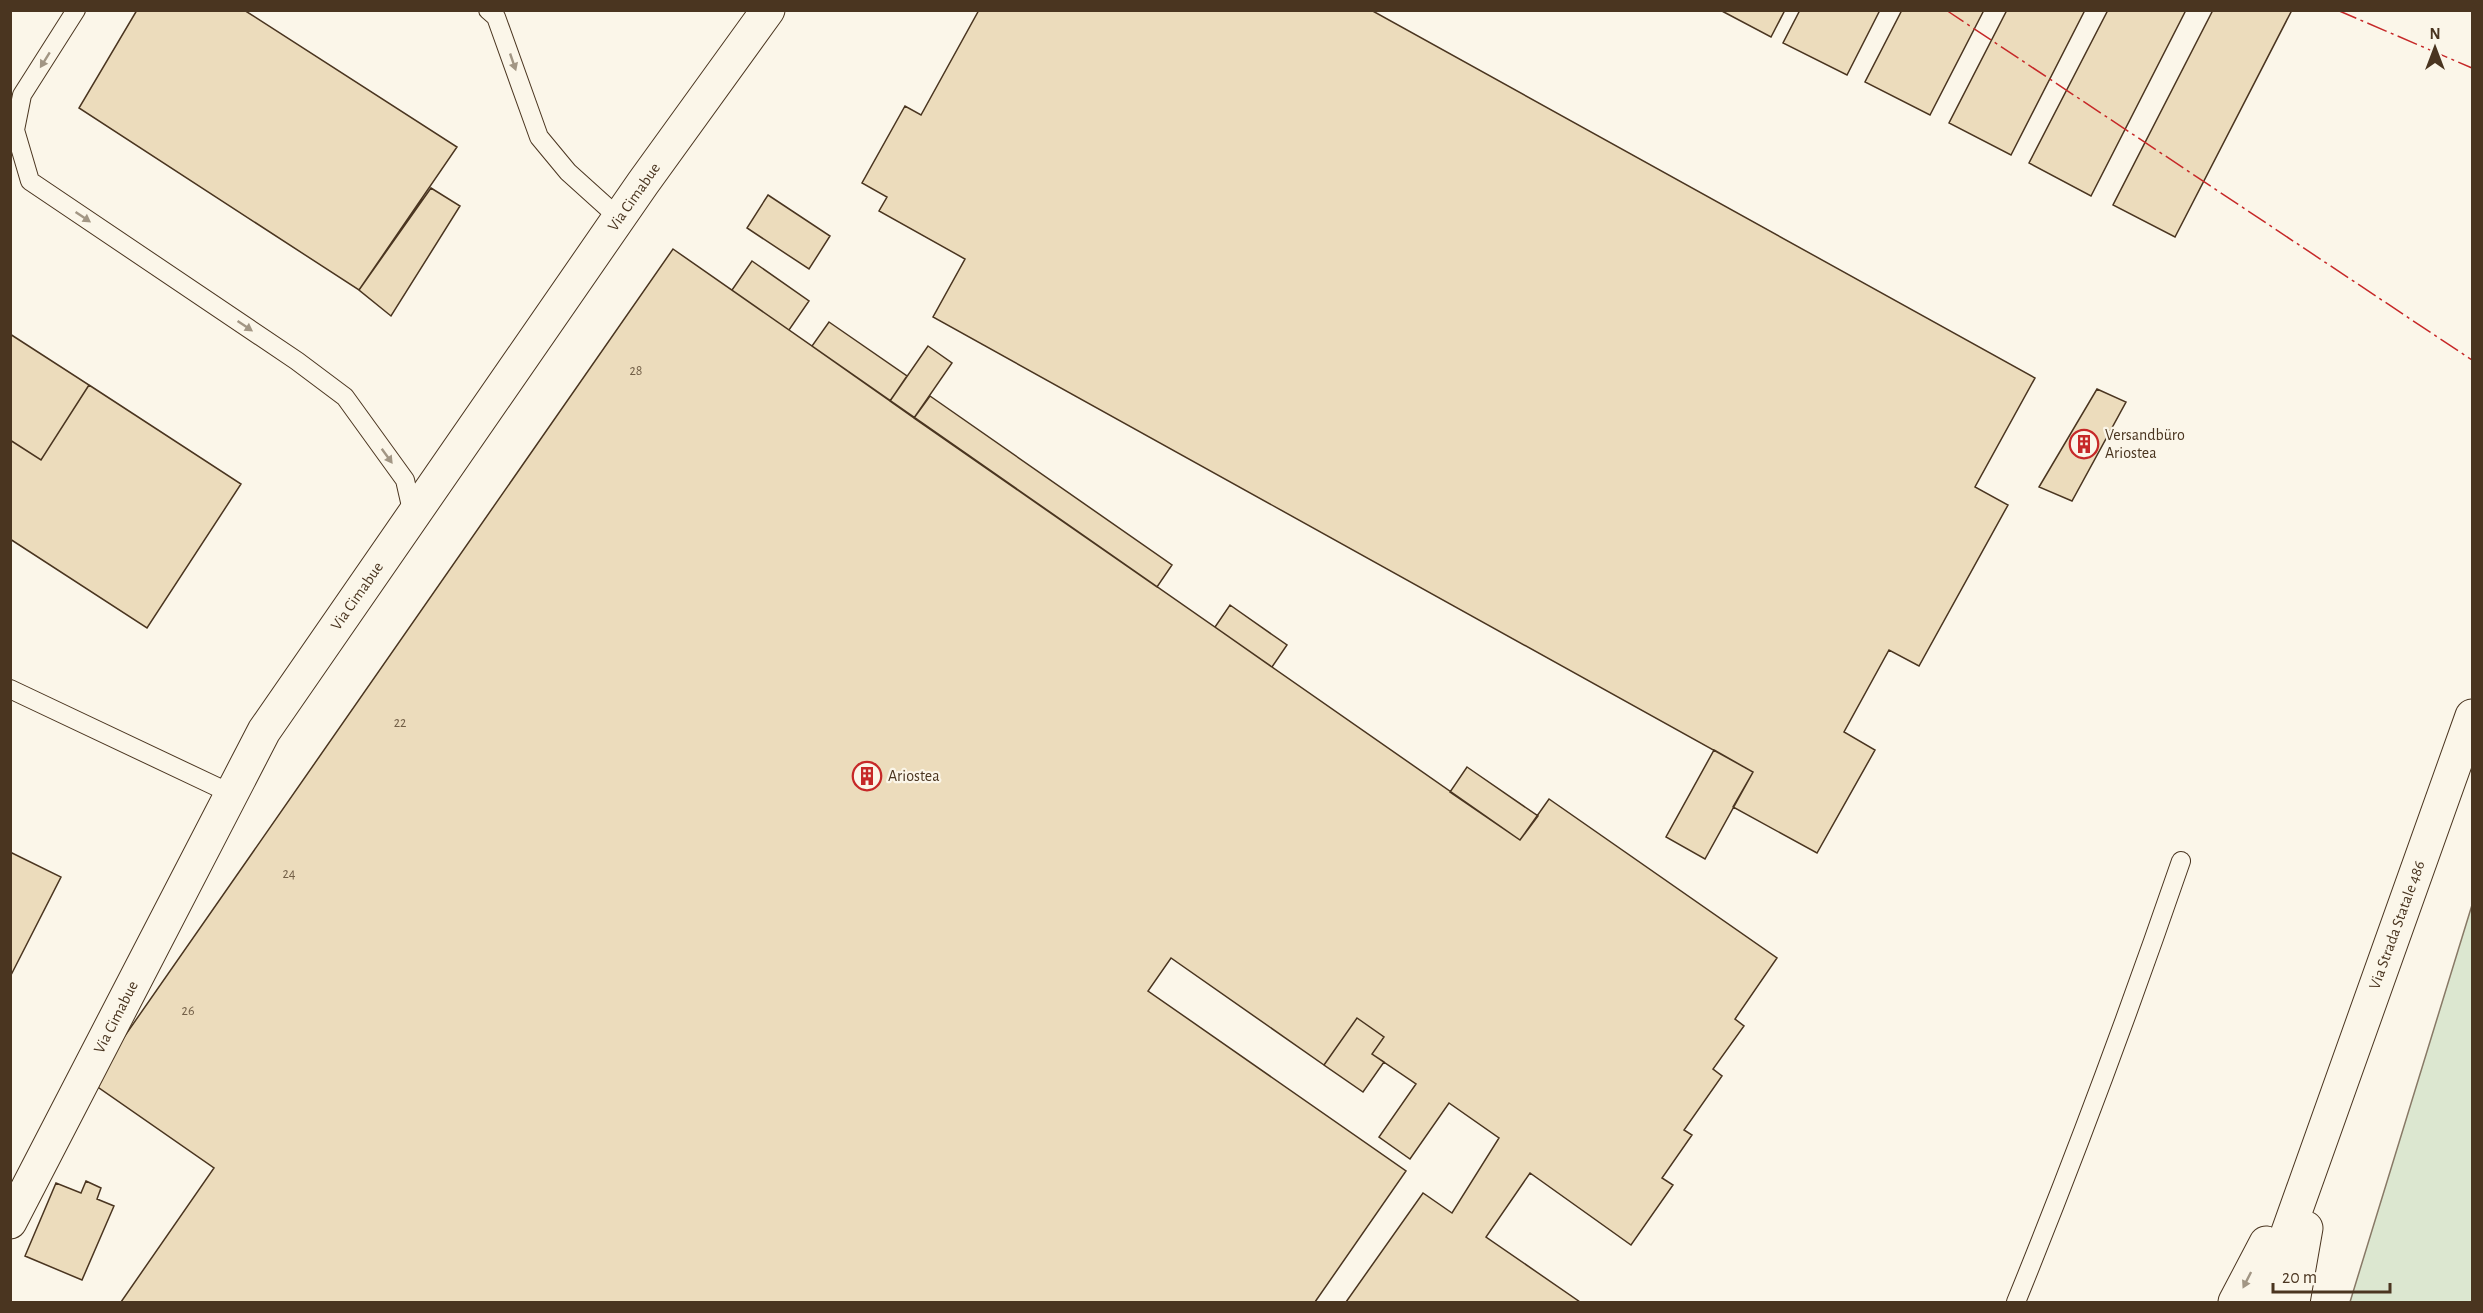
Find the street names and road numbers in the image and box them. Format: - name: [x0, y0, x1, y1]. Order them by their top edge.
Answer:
- street label: Via Cimabue: [605, 160, 663, 234]
- street label: Via Cimabue: [328, 559, 386, 633]
- street label: Via Strada Statale 486: [2366, 859, 2428, 991]
- street label: Via Cimabue: [91, 978, 141, 1056]

